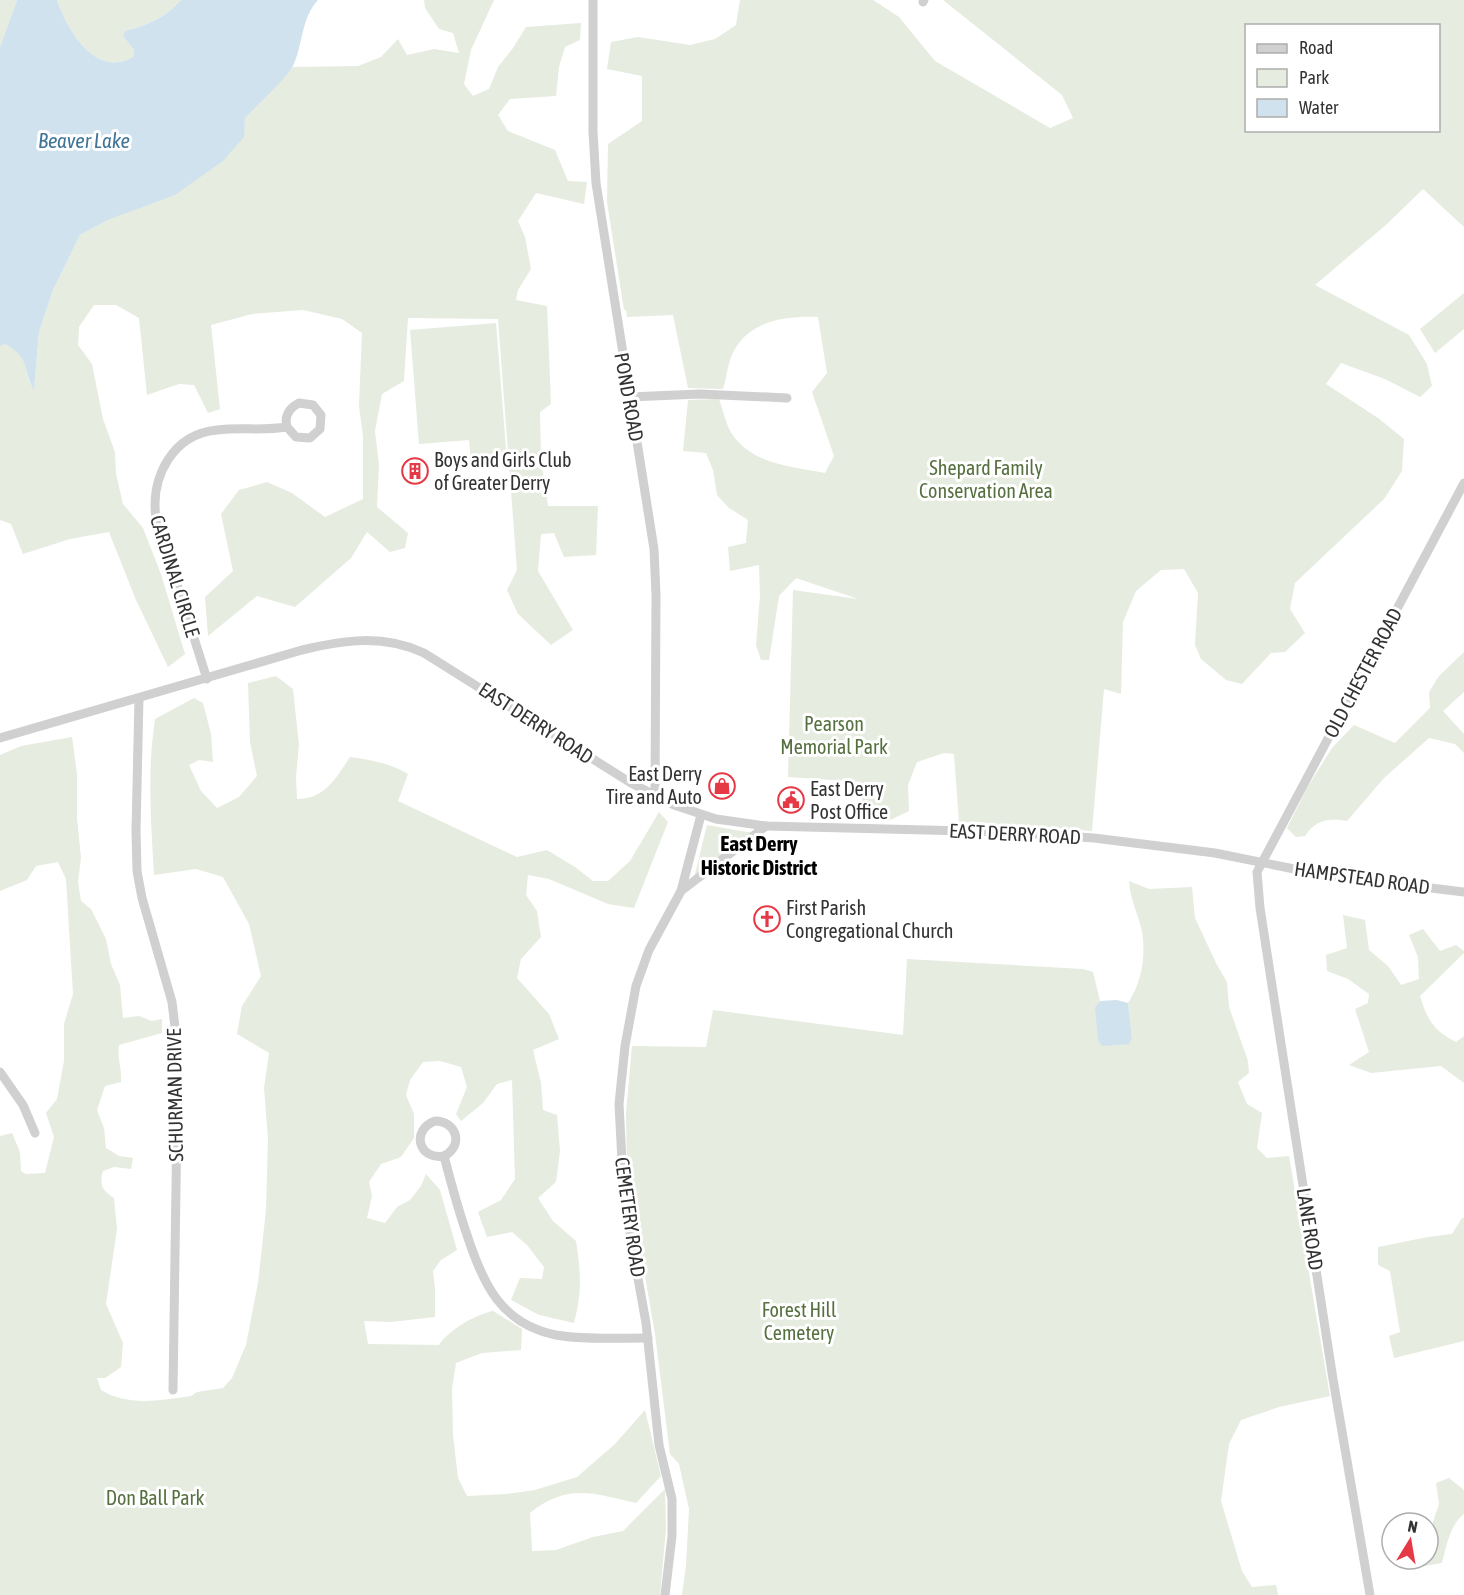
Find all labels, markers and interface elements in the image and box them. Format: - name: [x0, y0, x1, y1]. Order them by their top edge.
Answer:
- legend: [1245, 24, 1440, 132]
- text: Road: [1299, 37, 1333, 58]
- text: Park: [1299, 67, 1329, 88]
- text: Water: [1299, 97, 1339, 118]
- water label: Beaver Lake: [38, 128, 130, 152]
- street label: POND ROAD: [610, 351, 649, 443]
- place label: Boys and Girls Club of Greater Derry: [434, 448, 572, 494]
- building icon: Boys and Girls Club of Greater Derry: [400, 456, 430, 486]
- park label: Shepard Family Conservation Area: [919, 456, 1053, 502]
- street label: CARDINAL CIRCLE: [146, 512, 205, 640]
- street label: OLD CHESTER ROAD: [1319, 604, 1406, 741]
- street label: EAST DERRY ROAD: [475, 677, 598, 768]
- park label: Pearson Memorial Park: [780, 712, 888, 758]
- place label: East Derry Tire and Auto: [606, 762, 702, 808]
- shop icon: East Derry Tire and Auto: [707, 771, 737, 801]
- place label: East Derry Post Office: [810, 777, 888, 823]
- public building icon: East Derry Post Office: [776, 785, 806, 815]
- street label: EAST DERRY ROAD: [949, 819, 1081, 848]
- district label: East Derry Historic District: [701, 831, 817, 879]
- street label: HAMPSTEAD ROAD: [1293, 857, 1431, 898]
- place label: First Parish Congregational Church: [786, 896, 953, 942]
- church icon: First Parish Congregational Church: [752, 904, 782, 934]
- street label: SCHURMAN DRIVE: [162, 1028, 187, 1162]
- street label: CEMETERY ROAD: [611, 1156, 650, 1278]
- street label: LANE ROAD: [1293, 1186, 1328, 1272]
- park label: Forest Hill Cemetery: [762, 1298, 837, 1344]
- park label: Don Ball Park: [106, 1486, 204, 1509]
- north arrow: [1380, 1511, 1440, 1571]
- text: N: [1407, 1517, 1419, 1536]

